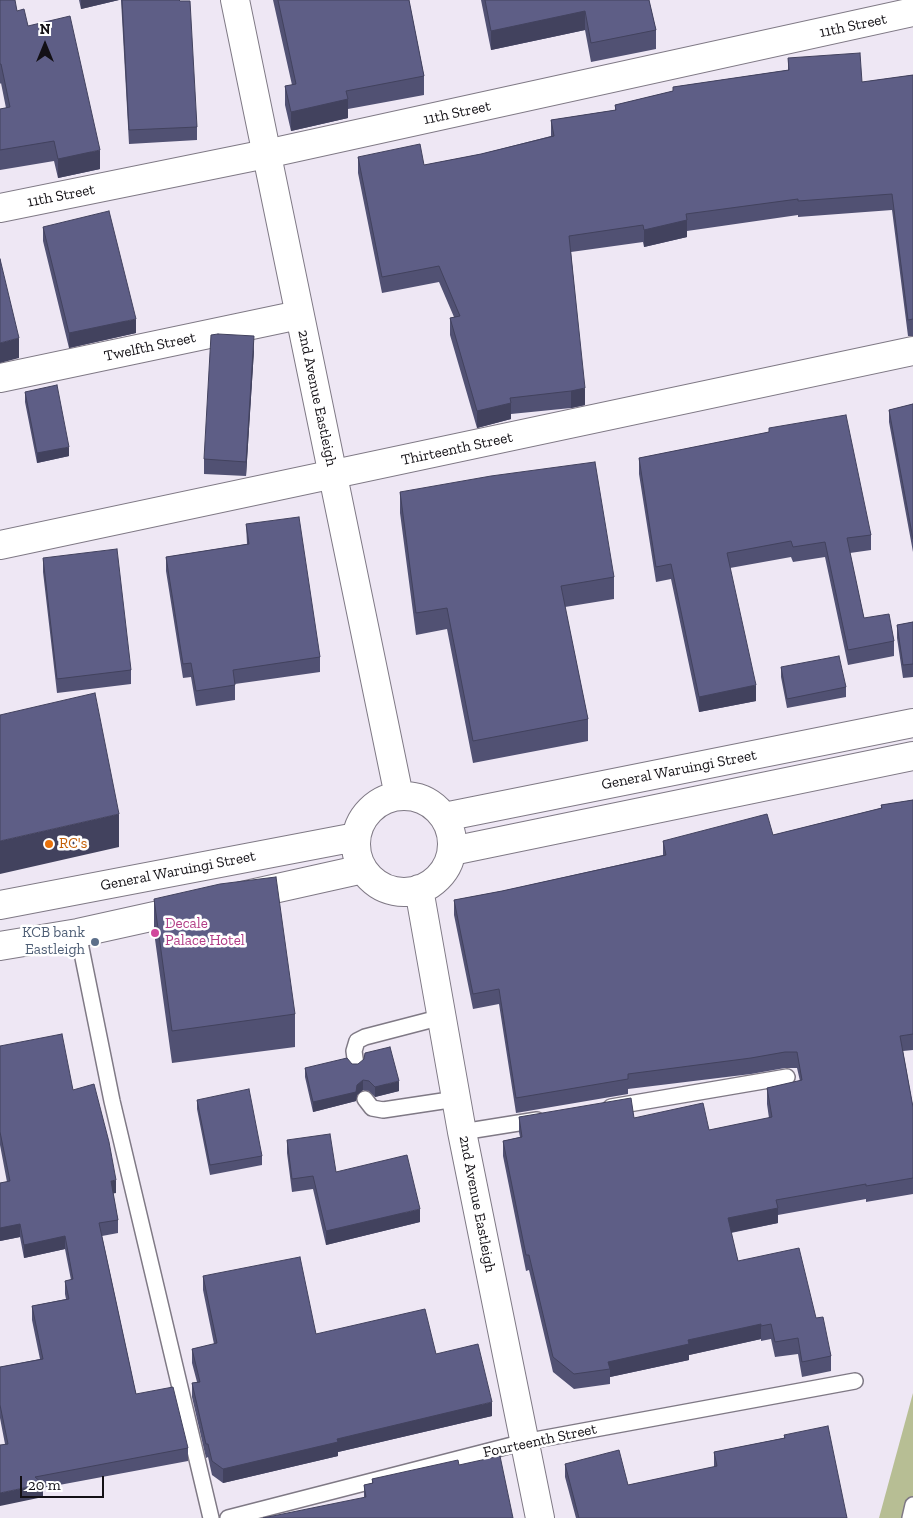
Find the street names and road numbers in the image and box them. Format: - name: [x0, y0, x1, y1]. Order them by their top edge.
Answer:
- street label: 11th Street: [818, 10, 888, 42]
- street label: 11th Street: [422, 97, 492, 129]
- street label: 11th Street: [26, 181, 96, 211]
- street label: 2nd Avenue Eastleigh: [294, 328, 340, 468]
- street label: Twelfth Street: [103, 329, 197, 365]
- street label: Thirteenth Street: [400, 428, 514, 470]
- street label: General Waruingi Street: [600, 746, 758, 794]
- street label: General Waruingi Street: [99, 847, 257, 895]
- street label: 2nd Avenue Eastleigh: [455, 1134, 499, 1274]
- street label: Fourteenth Street: [482, 1420, 598, 1462]

